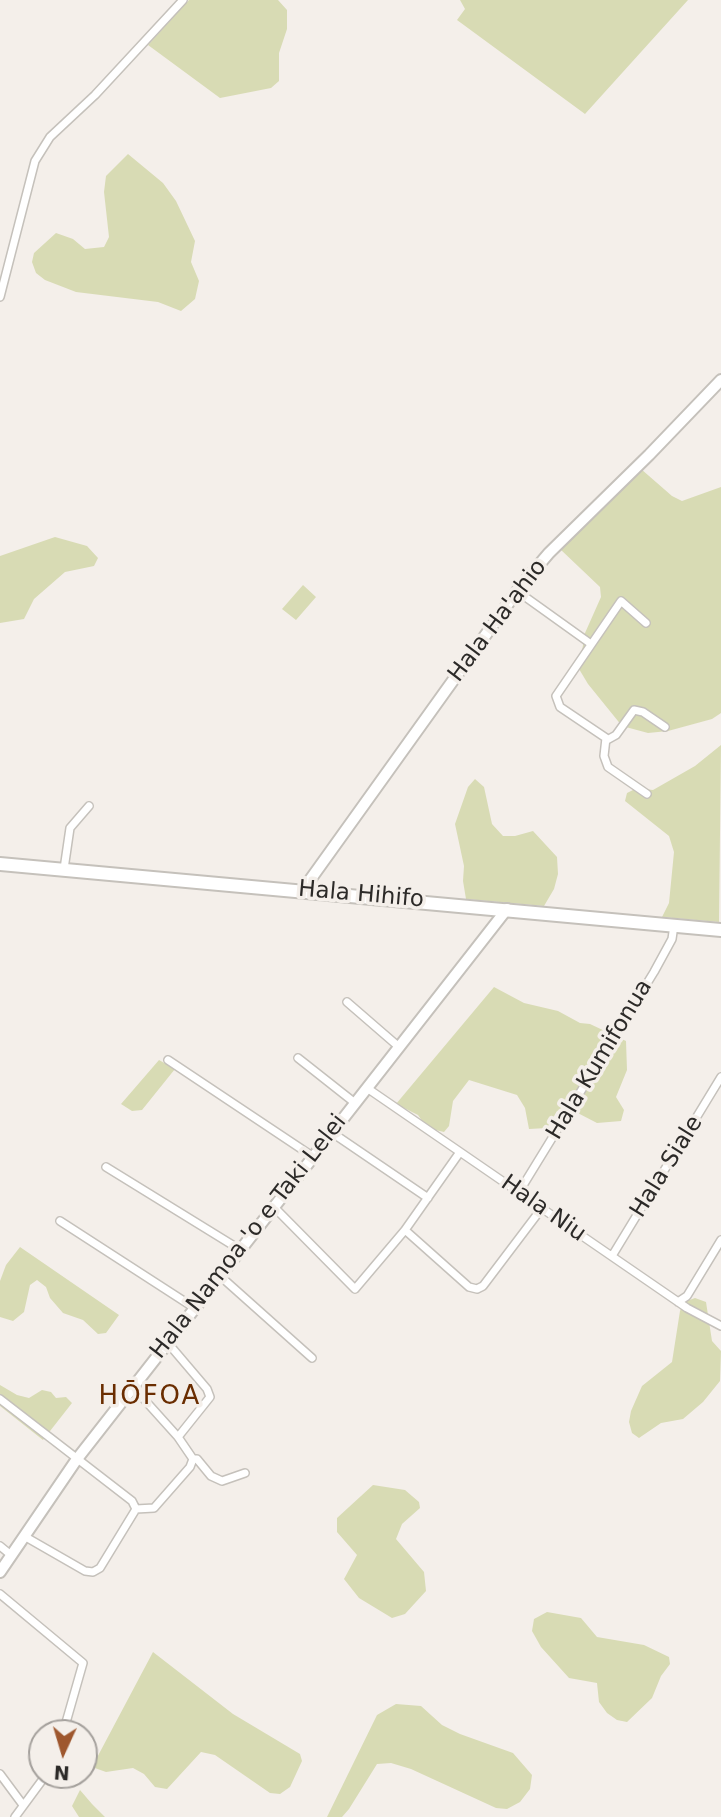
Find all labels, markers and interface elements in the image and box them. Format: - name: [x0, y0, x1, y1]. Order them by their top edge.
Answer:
- street label: Hala Ha'ahio: [443, 554, 553, 688]
- street label: Hala Hihifo: [297, 876, 425, 914]
- street label: Hala Kumifonua: [541, 975, 659, 1145]
- street label: Hala Namoa 'o e Taki Lelei: [145, 1109, 353, 1365]
- street label: Hala Siale: [625, 1111, 709, 1223]
- street label: Hala Niu: [495, 1170, 591, 1248]
- district label: HŌFOA: [99, 1381, 201, 1413]
- north arrow: [28, 1719, 98, 1789]
- text: N: [53, 1761, 70, 1784]

